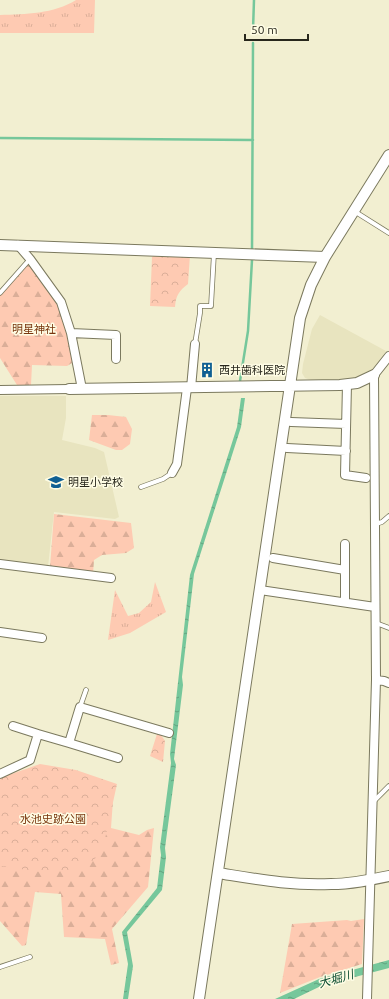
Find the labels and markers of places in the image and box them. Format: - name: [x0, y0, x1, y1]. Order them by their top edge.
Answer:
- building icon: 西井歯科医院: [198, 361, 216, 379]
- place label: 西井歯科医院: [219, 364, 285, 376]
- school or university icon: 明星小学校: [47, 473, 65, 491]
- place label: 明星小学校: [68, 476, 123, 488]

